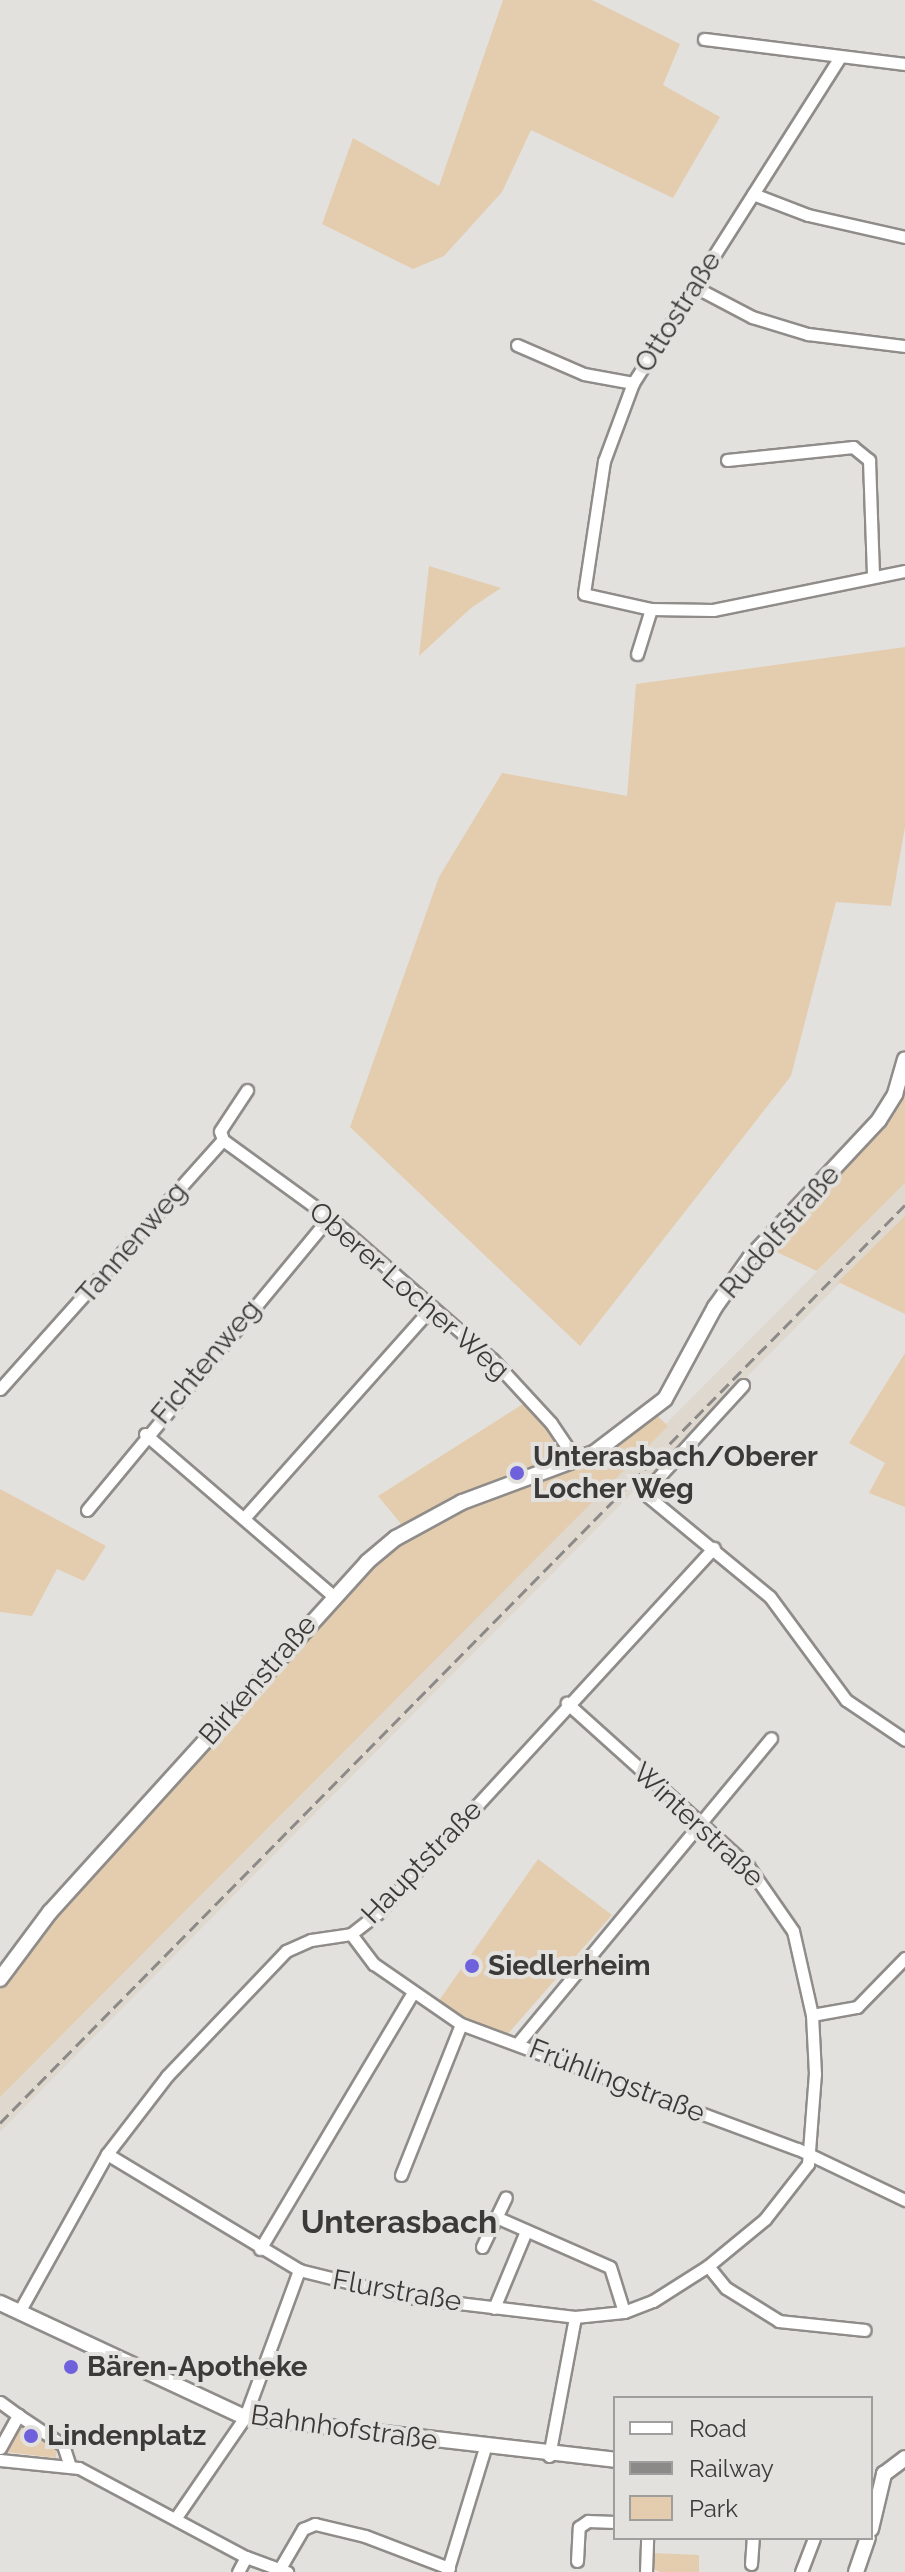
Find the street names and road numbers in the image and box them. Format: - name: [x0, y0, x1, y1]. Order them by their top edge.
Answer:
- street label: Ottostraße: [628, 245, 728, 379]
- street label: Rudolfstraße: [713, 1159, 847, 1305]
- street label: Tannenweg: [70, 1175, 194, 1311]
- street label: Oberer Locher Weg: [301, 1194, 517, 1388]
- street label: Fichtenweg: [144, 1293, 268, 1431]
- street label: Birkenstraße: [192, 1608, 324, 1752]
- street label: Winterstraße: [626, 1756, 770, 1894]
- street label: Hauptstraße: [355, 1793, 489, 1931]
- street label: Frühlingstraße: [524, 2032, 710, 2130]
- street label: Flurstraße: [330, 2263, 464, 2319]
- street label: Bahnhofstraße: [248, 2398, 440, 2458]

